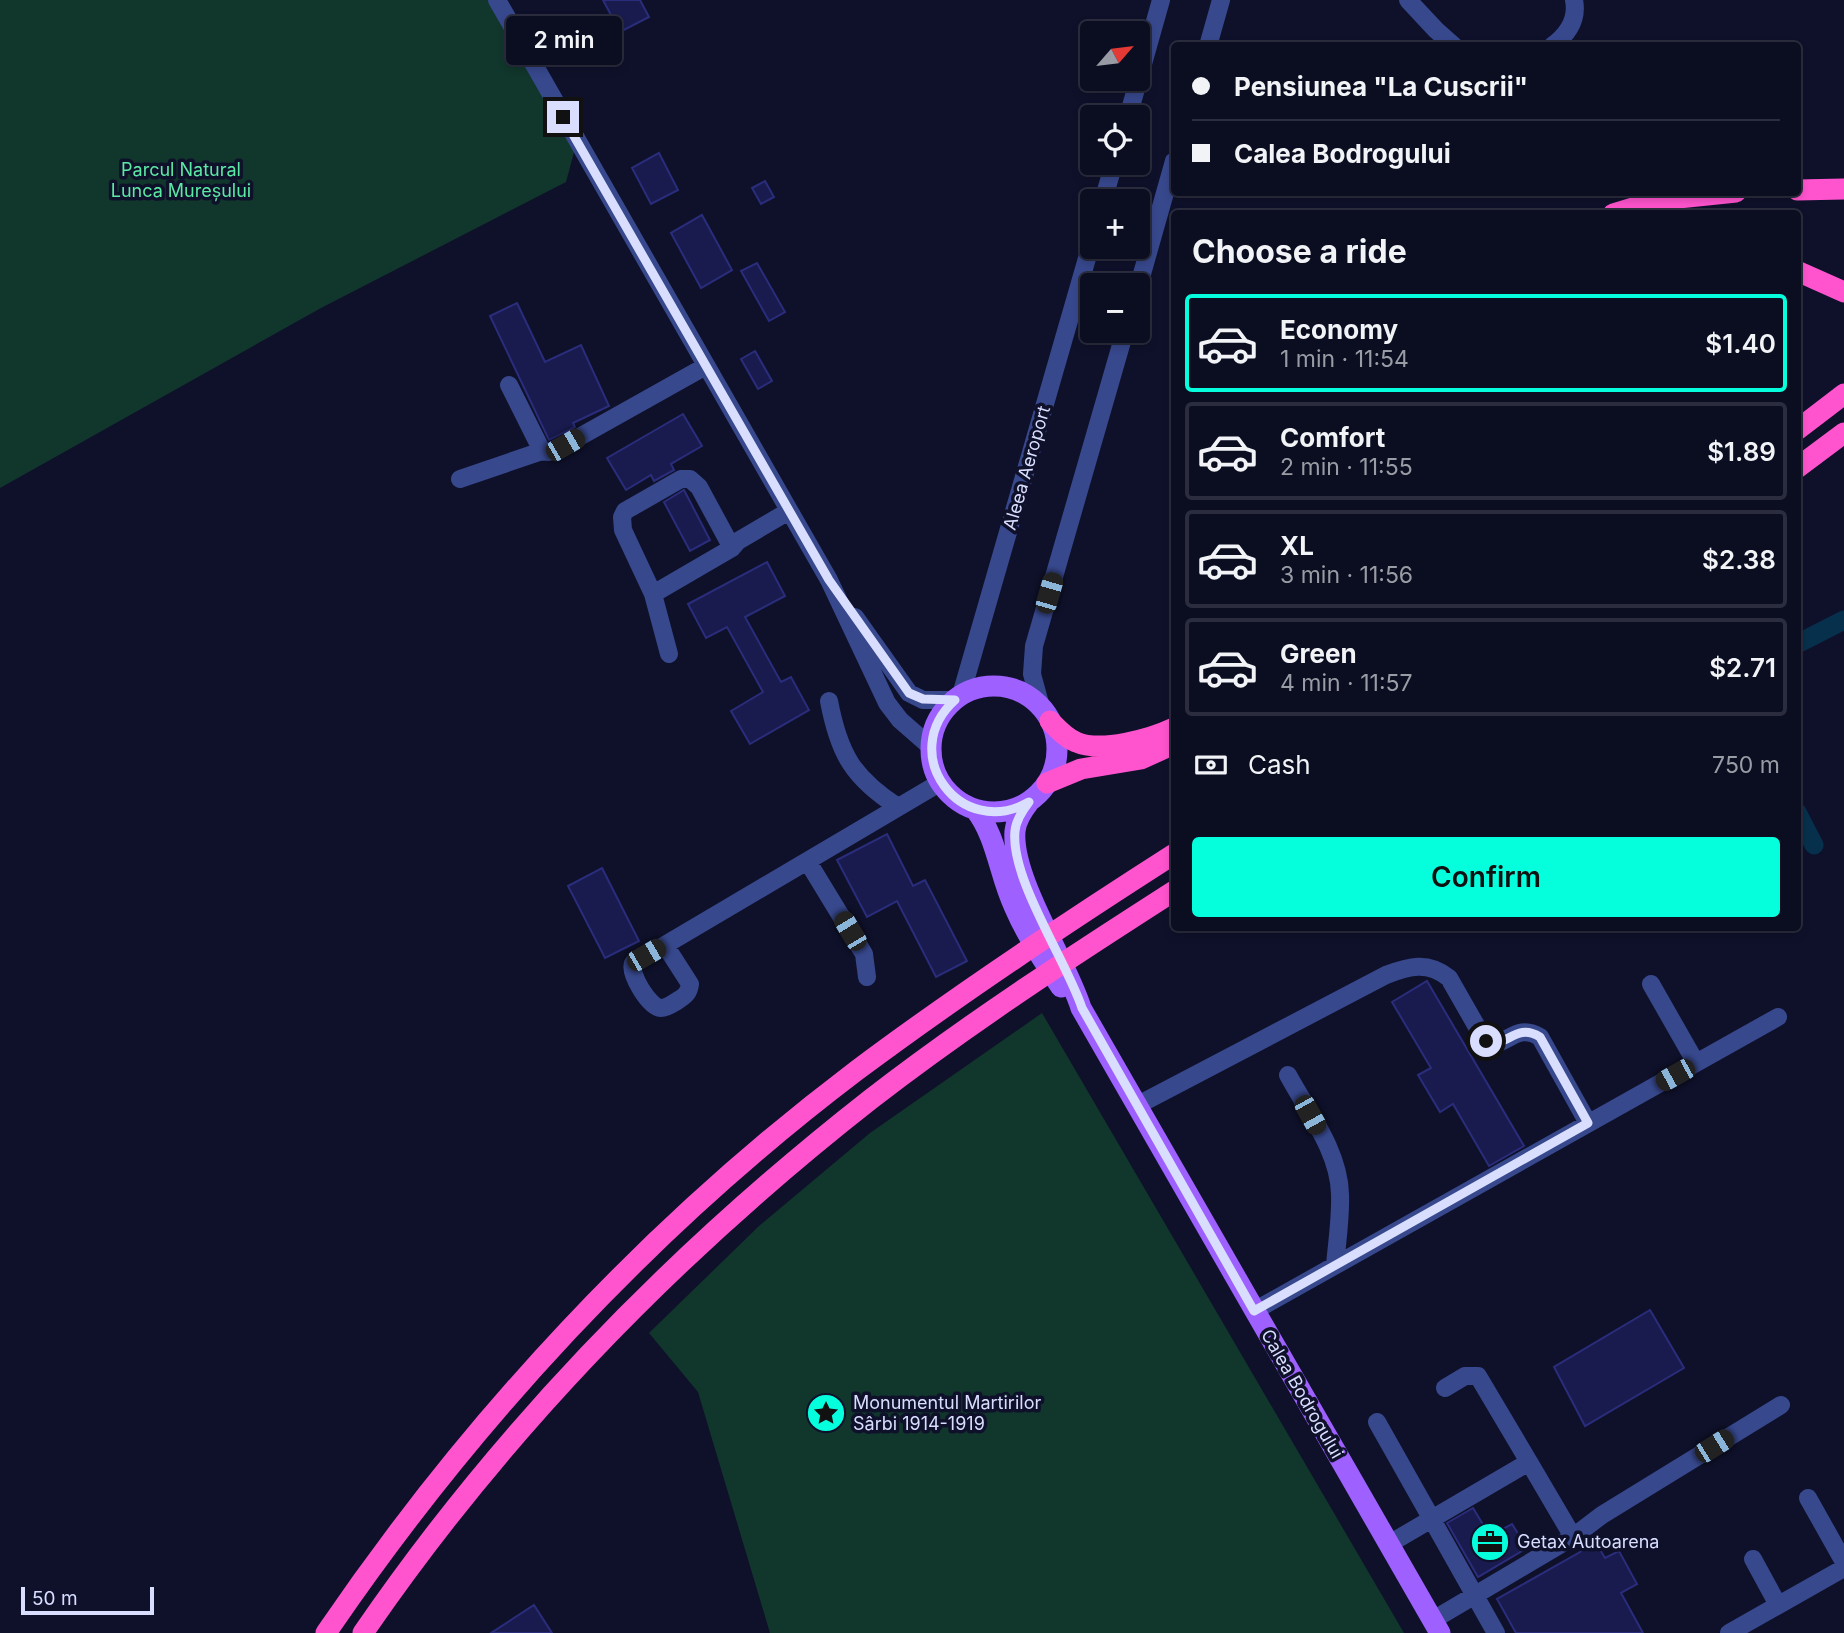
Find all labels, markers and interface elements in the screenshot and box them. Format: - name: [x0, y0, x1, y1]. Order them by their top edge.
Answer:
- callout: 2 min: [505, 16, 621, 64]
- north arrow: [1080, 21, 1150, 91]
- map controls: [1080, 21, 1150, 343]
- text: 2 min: [534, 26, 594, 54]
- text: Pensiunea "La Cuscrii": [1234, 71, 1528, 102]
- route end: [547, 101, 579, 133]
- button: locate: [1080, 105, 1150, 175]
- text: Calea Bodrogului: [1234, 138, 1451, 169]
- park label: Parcul Natural Lunca Mureșului: [111, 159, 251, 202]
- button: +: [1080, 189, 1150, 259]
- text: Choose a ride: [1192, 232, 1407, 271]
- button: −: [1080, 273, 1150, 343]
- icon: car: [1196, 312, 1259, 375]
- text: Economy: [1280, 314, 1398, 345]
- text: $1.40: [1705, 328, 1776, 359]
- text: 1 min · 11:54: [1280, 345, 1409, 373]
- street label: Aleea Aeroport: [999, 403, 1054, 532]
- icon: car: [1196, 420, 1259, 483]
- text: Comfort: [1280, 422, 1385, 453]
- car: [542, 425, 589, 465]
- text: $1.89: [1707, 436, 1776, 467]
- text: 2 min · 11:55: [1280, 453, 1413, 481]
- icon: car: [1196, 528, 1259, 591]
- text: XL: [1280, 530, 1314, 561]
- text: $2.38: [1702, 544, 1776, 575]
- text: 3 min · 11:56: [1280, 561, 1413, 589]
- car: [1034, 570, 1065, 616]
- icon: car: [1196, 636, 1259, 699]
- text: Green: [1280, 638, 1357, 669]
- text: $2.71: [1709, 652, 1776, 683]
- text: 4 min · 11:57: [1280, 669, 1413, 697]
- icon: cash: [1192, 746, 1230, 784]
- text: Cash: [1248, 749, 1311, 780]
- text: 750 m: [1712, 751, 1780, 779]
- button: Confirm: [1192, 837, 1780, 917]
- car: [831, 908, 870, 954]
- car: [623, 935, 670, 975]
- route start: [1470, 1025, 1502, 1057]
- car: [1652, 1056, 1699, 1094]
- car: [1291, 1092, 1330, 1138]
- street label: Calea Bodrogului: [1257, 1326, 1348, 1462]
- place icon: Monumentul Martirilor Sârbi 1914-1919: [805, 1392, 847, 1434]
- place label: Monumentul Martirilor Sârbi 1914-1919: [853, 1392, 1041, 1434]
- car: [1691, 1426, 1738, 1466]
- office icon: Getax Autoarena: [1469, 1521, 1511, 1563]
- place label: Getax Autoarena: [1517, 1531, 1659, 1552]
- scale bar: [21, 1584, 154, 1616]
- text: 50 m: [32, 1587, 78, 1610]

